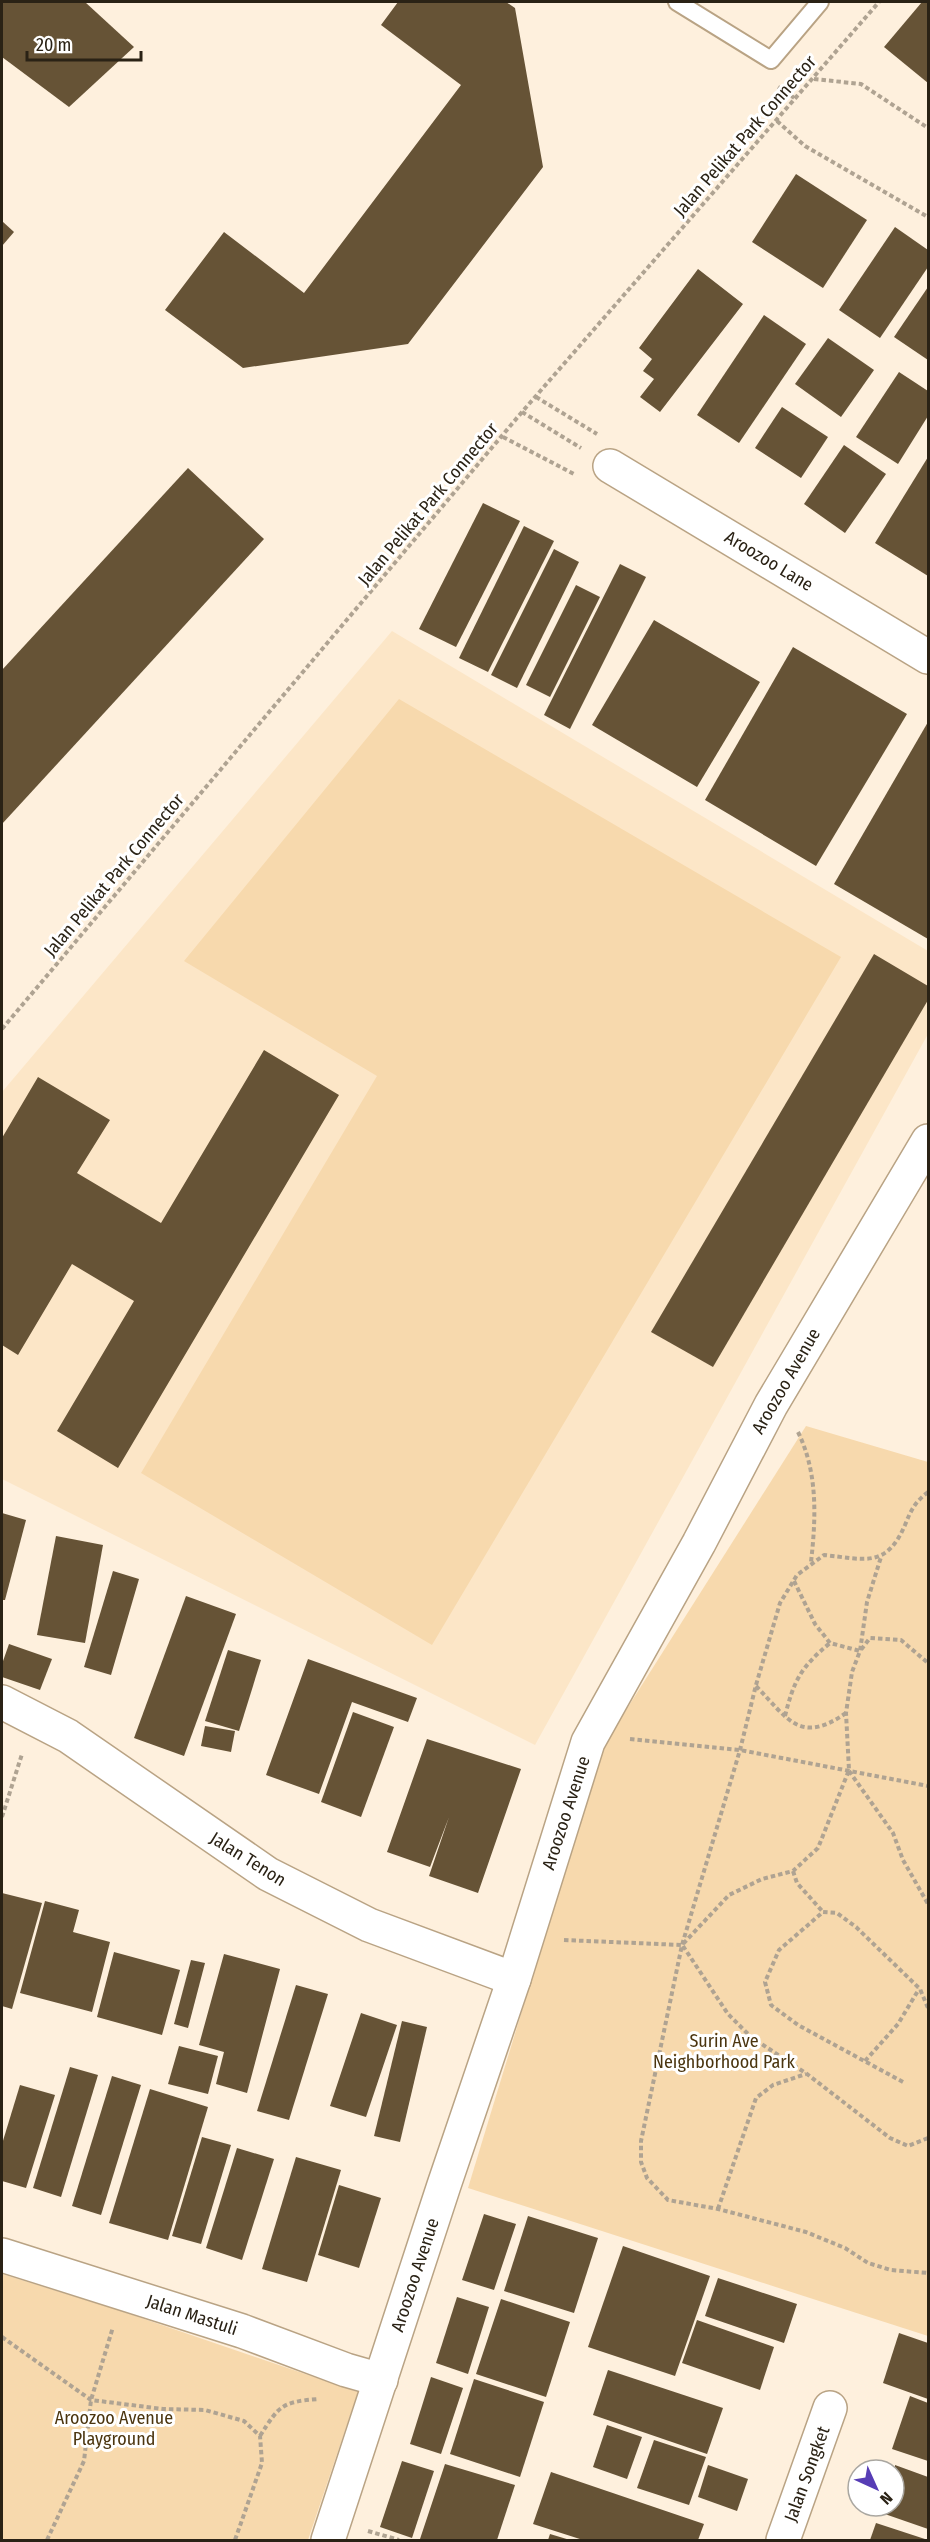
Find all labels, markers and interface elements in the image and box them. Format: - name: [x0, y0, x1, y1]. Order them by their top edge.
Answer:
- scale bar: [27, 24, 141, 62]
- text: 20 m: [36, 34, 71, 56]
- street label: Jalan Pelikat Park Connector: [669, 50, 821, 221]
- street label: Jalan Pelikat Park Connector: [353, 417, 503, 590]
- street label: Aroozoo Lane: [721, 526, 817, 596]
- street label: Jalan Pelikat Park Connector: [39, 788, 189, 961]
- street label: Aroozoo Avenue: [747, 1324, 825, 1438]
- street label: Aroozoo Avenue: [537, 1753, 595, 1873]
- street label: Jalan Tenon: [206, 1827, 290, 1891]
- park label: Surin Ave Neighborhood Park: [653, 2030, 796, 2073]
- street label: Aroozoo Avenue: [386, 2215, 444, 2335]
- street label: Jalan Mastuli: [144, 2290, 240, 2340]
- park label: Aroozoo Avenue Playground: [55, 2407, 173, 2450]
- street label: Jalan Songket: [780, 2423, 834, 2525]
- north arrow: [846, 2458, 906, 2518]
- text: N: [876, 2488, 896, 2508]

